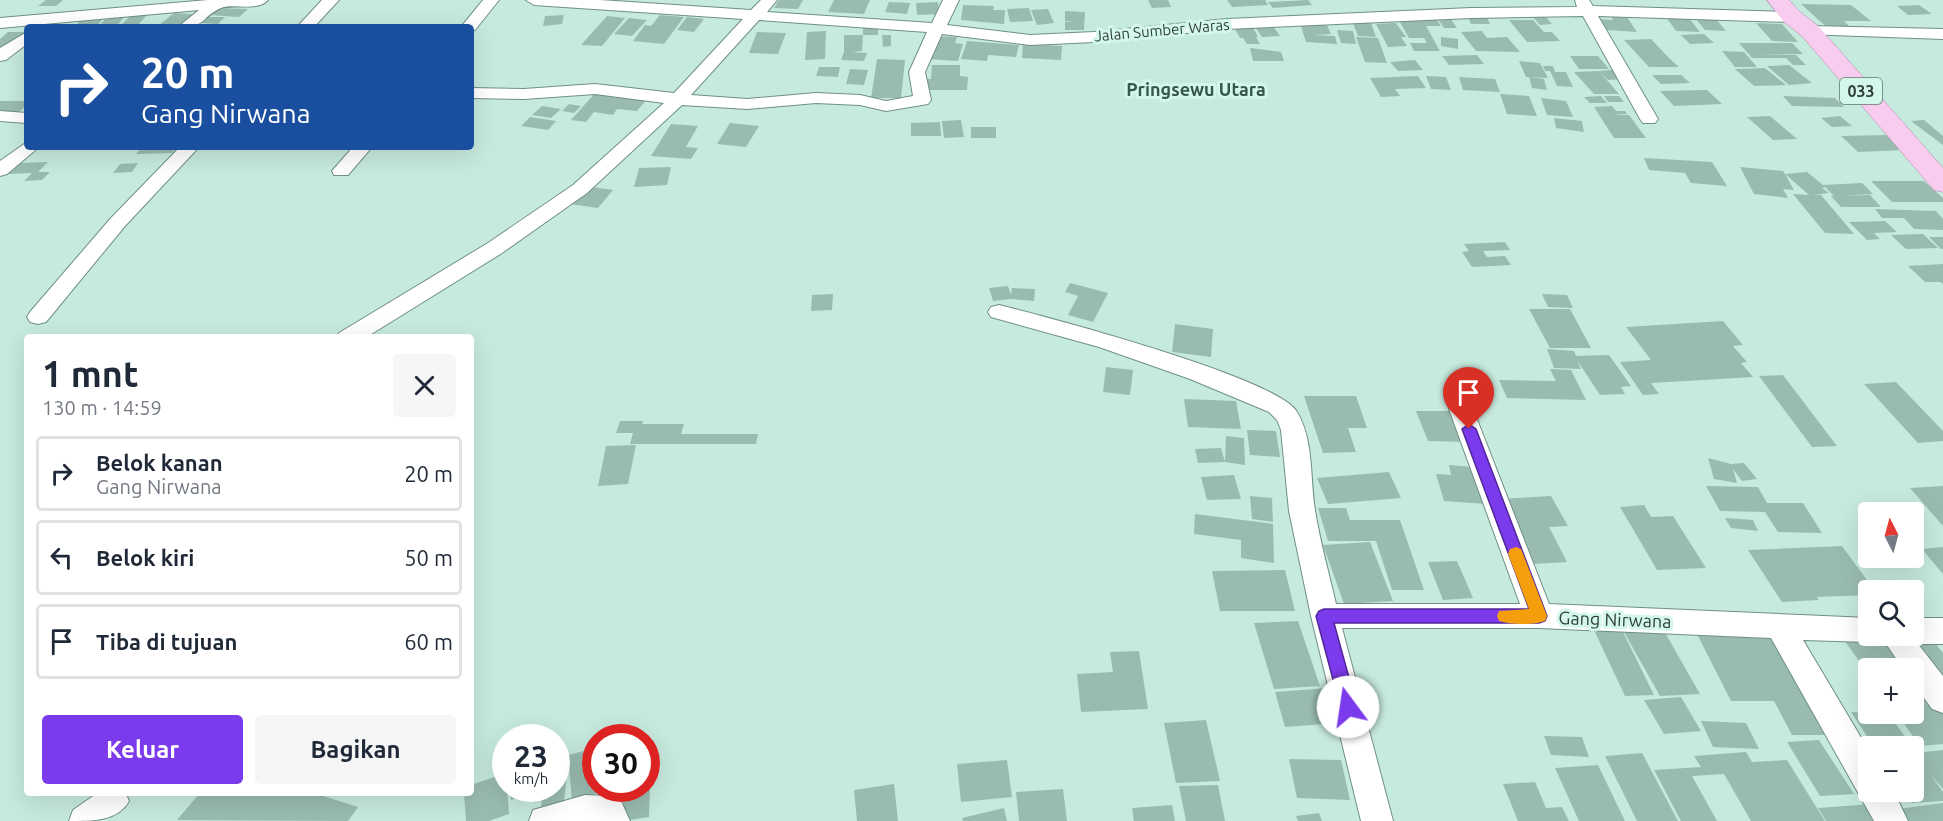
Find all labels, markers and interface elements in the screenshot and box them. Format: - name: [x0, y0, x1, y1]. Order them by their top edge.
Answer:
- street label: Jalan Sumber Waras: [1094, 16, 1230, 44]
- icon: right: [42, 48, 120, 126]
- text: 20 m: [141, 49, 235, 96]
- road number: 033: [1840, 78, 1882, 104]
- district label: Pringsewu Utara: [1126, 79, 1266, 99]
- text: Gang Nirwana: [141, 98, 311, 128]
- text: 1 mnt: [42, 353, 138, 394]
- button: close: [393, 354, 456, 417]
- pin: [1443, 367, 1494, 429]
- icon: arrive: [1452, 376, 1485, 409]
- text: 130 m · 14:59: [42, 396, 162, 419]
- text: Belok kanan: [96, 450, 223, 475]
- icon: right: [45, 457, 78, 490]
- text: 20 m: [404, 461, 453, 486]
- text: Gang Nirwana: [96, 475, 222, 498]
- north arrow: [1858, 502, 1924, 568]
- map controls: [1858, 502, 1924, 802]
- icon: left: [45, 541, 78, 574]
- text: Belok kiri: [96, 545, 194, 570]
- text: 50 m: [404, 545, 453, 570]
- button: search: [1858, 580, 1924, 646]
- street label: Gang Nirwana: [1558, 607, 1672, 631]
- icon: arrive: [45, 625, 78, 658]
- text: Tiba di tujuan: [96, 629, 237, 654]
- text: 60 m: [404, 629, 453, 654]
- button: +: [1858, 658, 1924, 724]
- position arrow: [1316, 675, 1380, 739]
- button: Keluar: [42, 715, 243, 784]
- button: Bagikan: [255, 715, 456, 784]
- speed limit sign: 30: [582, 724, 660, 802]
- button: −: [1858, 736, 1924, 802]
- text: 23: [514, 739, 548, 773]
- text: km/h: [514, 770, 548, 787]

